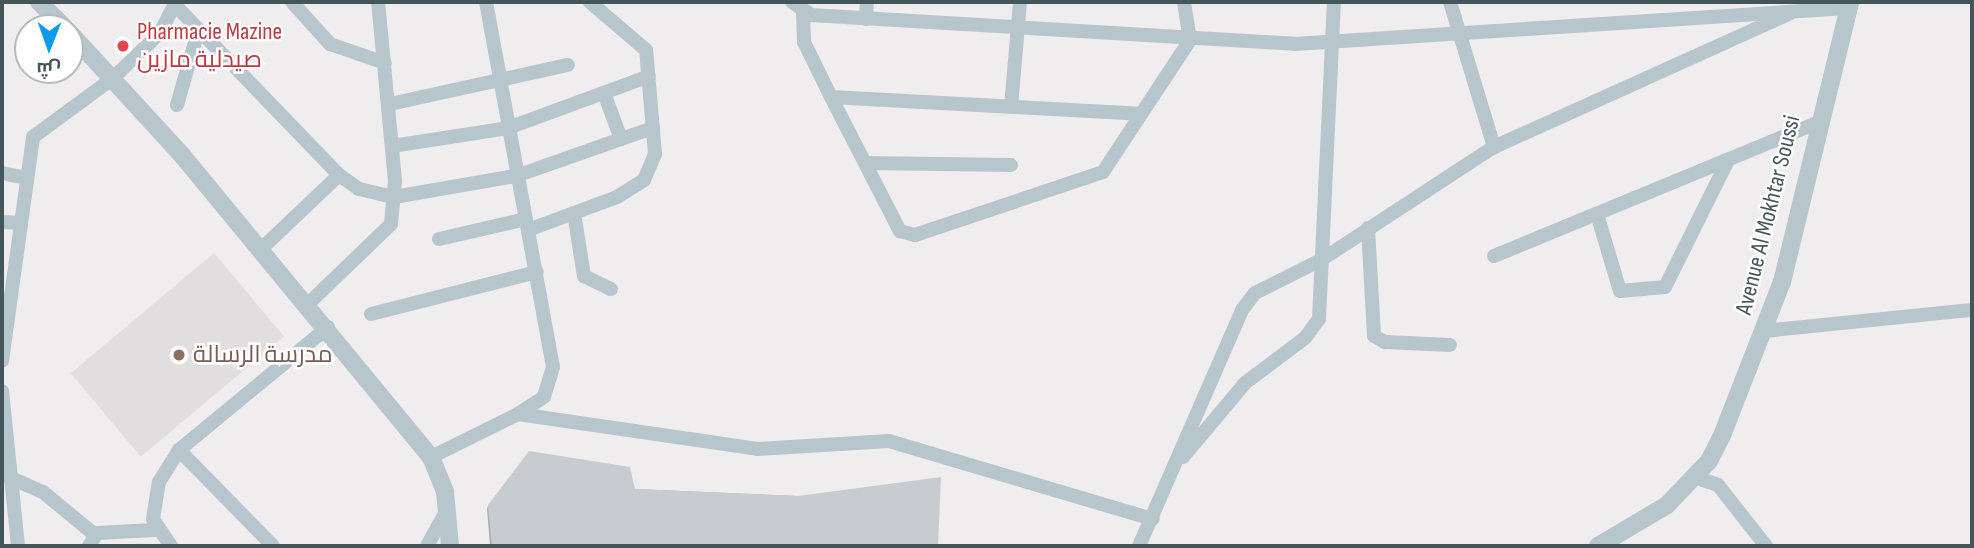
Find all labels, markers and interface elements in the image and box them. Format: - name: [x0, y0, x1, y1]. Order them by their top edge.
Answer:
- north arrow: [14, 14, 84, 84]
- place label: Pharmacie Mazine صيدلية مازين: [137, 18, 282, 74]
- marker: Pharmacie Mazine صيدلية مازين: [115, 38, 131, 54]
- text: ش: [36, 57, 61, 80]
- street label: Avenue Al Mokhtar Soussi: [1729, 113, 1807, 317]
- place label: مدرسة الرسالة: [193, 341, 333, 369]
- marker: مدرسة الرسالة: [171, 347, 187, 363]

